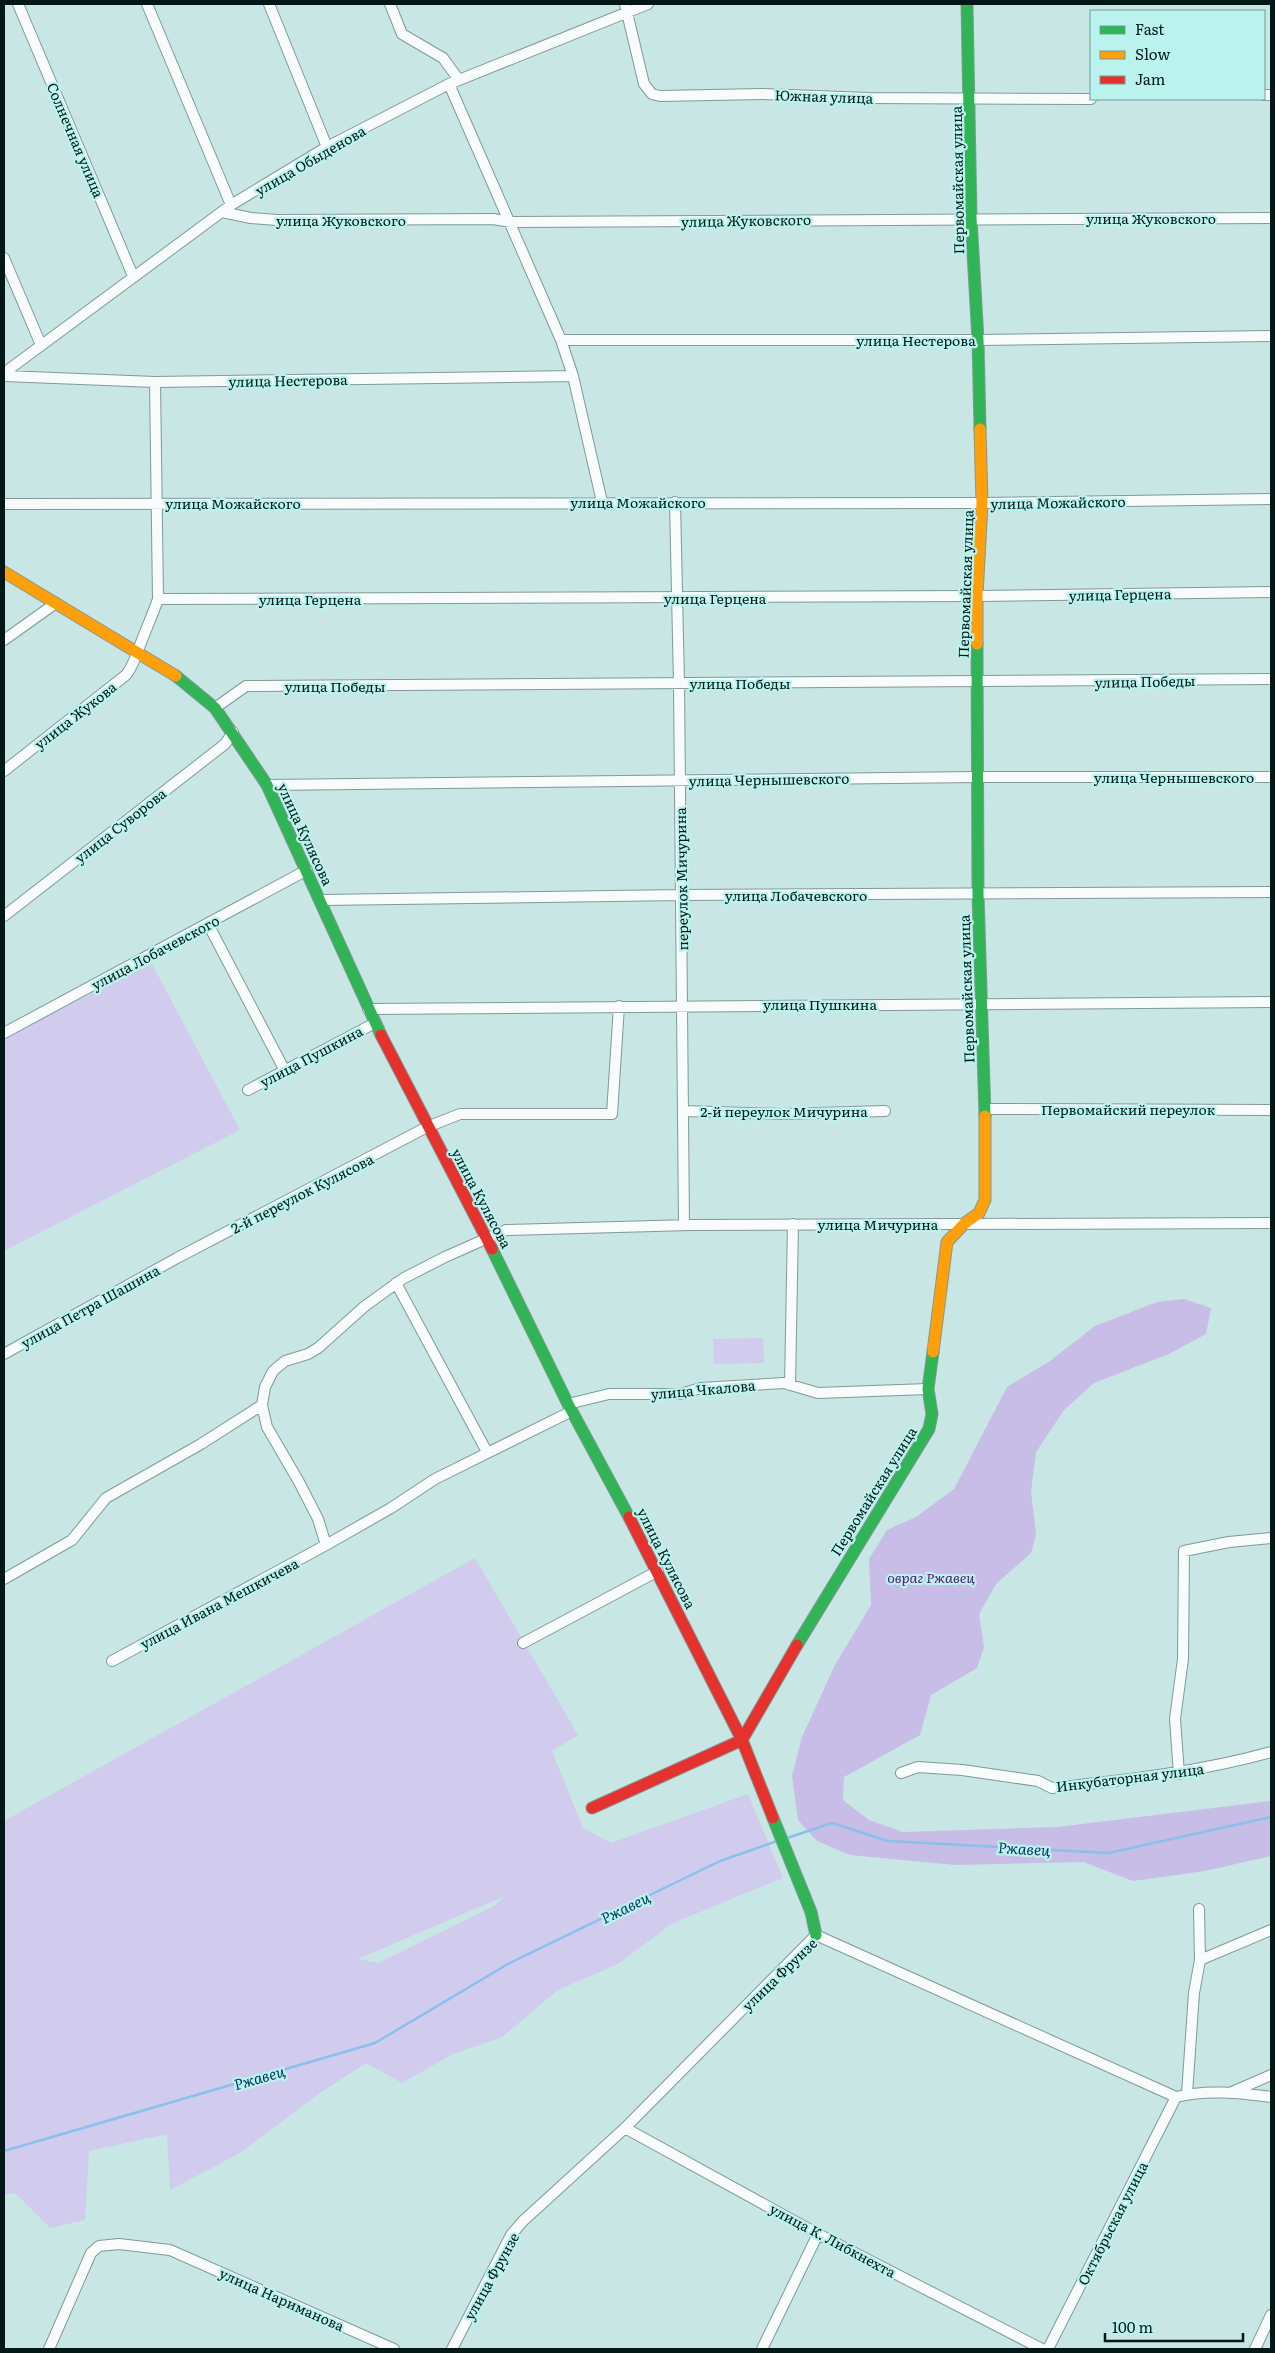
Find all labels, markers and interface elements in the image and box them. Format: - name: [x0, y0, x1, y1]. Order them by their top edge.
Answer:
- legend: [1090, 10, 1265, 100]
- text: Fast: [1135, 17, 1164, 40]
- text: Slow: [1135, 42, 1170, 65]
- text: Jam: [1135, 67, 1166, 90]
- street label: Солнечная улица: [43, 79, 109, 201]
- street label: Южная улица: [774, 84, 874, 108]
- street label: Первомайская улица: [946, 105, 968, 254]
- street label: улица Обыденова: [251, 120, 369, 200]
- street label: улица Жуковского: [1086, 208, 1216, 228]
- street label: улица Жуковского: [681, 209, 811, 231]
- street label: улица Жуковского: [276, 210, 406, 230]
- street label: улица Нестерова: [856, 330, 976, 350]
- street label: улица Нестерова: [228, 369, 348, 391]
- street label: улица Можайского: [990, 491, 1126, 513]
- street label: улица Можайского: [570, 492, 706, 512]
- street label: улица Можайского: [165, 493, 301, 513]
- street label: Первомайская улица: [952, 509, 978, 659]
- street label: улица Герцена: [1068, 583, 1172, 605]
- street label: улица Герцена: [664, 588, 767, 608]
- street label: улица Герцена: [259, 589, 362, 609]
- street label: улица Победы: [1094, 670, 1196, 692]
- street label: улица Победы: [690, 673, 790, 693]
- street label: улица Жукова: [30, 676, 121, 753]
- street label: улица Победы: [285, 676, 385, 696]
- street label: улица Чернышевского: [1094, 767, 1254, 787]
- street label: улица Чернышевского: [689, 768, 849, 790]
- street label: улица Кулясова: [274, 780, 339, 889]
- street label: улица Суворова: [70, 783, 170, 867]
- street label: переулок Мичурина: [670, 807, 692, 951]
- street label: улица Лобачевского: [725, 885, 867, 905]
- street label: улица Лобачевского: [87, 910, 223, 994]
- street label: Первомайская улица: [953, 914, 979, 1064]
- street label: улица Пушкина: [763, 994, 877, 1014]
- street label: улица Пушкина: [256, 1020, 366, 1092]
- street label: Первомайский переулок: [1041, 1099, 1216, 1119]
- street label: 2-й переулок Мичурина: [700, 1101, 868, 1121]
- street label: улица Кулясова: [447, 1144, 517, 1252]
- street label: 2-й переулок Кулясова: [227, 1148, 377, 1238]
- street label: улица Мичурина: [818, 1214, 939, 1234]
- street label: улица Петра Шашина: [17, 1259, 163, 1353]
- street label: улица Чкалова: [650, 1374, 757, 1404]
- street label: Первомайская улица: [825, 1422, 921, 1559]
- street label: улица Кулясова: [633, 1504, 701, 1612]
- street label: улица Ивана Мешкичева: [136, 1552, 302, 1653]
- park label: овраг Ржавец: [887, 1567, 975, 1587]
- street label: Инкубаторная улица: [1055, 1758, 1206, 1796]
- water label: Ржавец: [997, 1835, 1052, 1861]
- water label: Ржавец: [596, 1885, 654, 1929]
- street label: улица Фрунзе: [737, 1933, 821, 2015]
- water label: Ржавец: [231, 2058, 288, 2095]
- street label: Октябрьская улица: [1072, 2157, 1152, 2288]
- street label: улица К. Либкнехта: [766, 2198, 900, 2282]
- street label: улица Фрунзе: [459, 2229, 523, 2323]
- street label: улица Нариманова: [216, 2262, 348, 2336]
- scale bar: [1105, 2310, 1242, 2342]
- text: 100 m: [1112, 2315, 1153, 2338]

